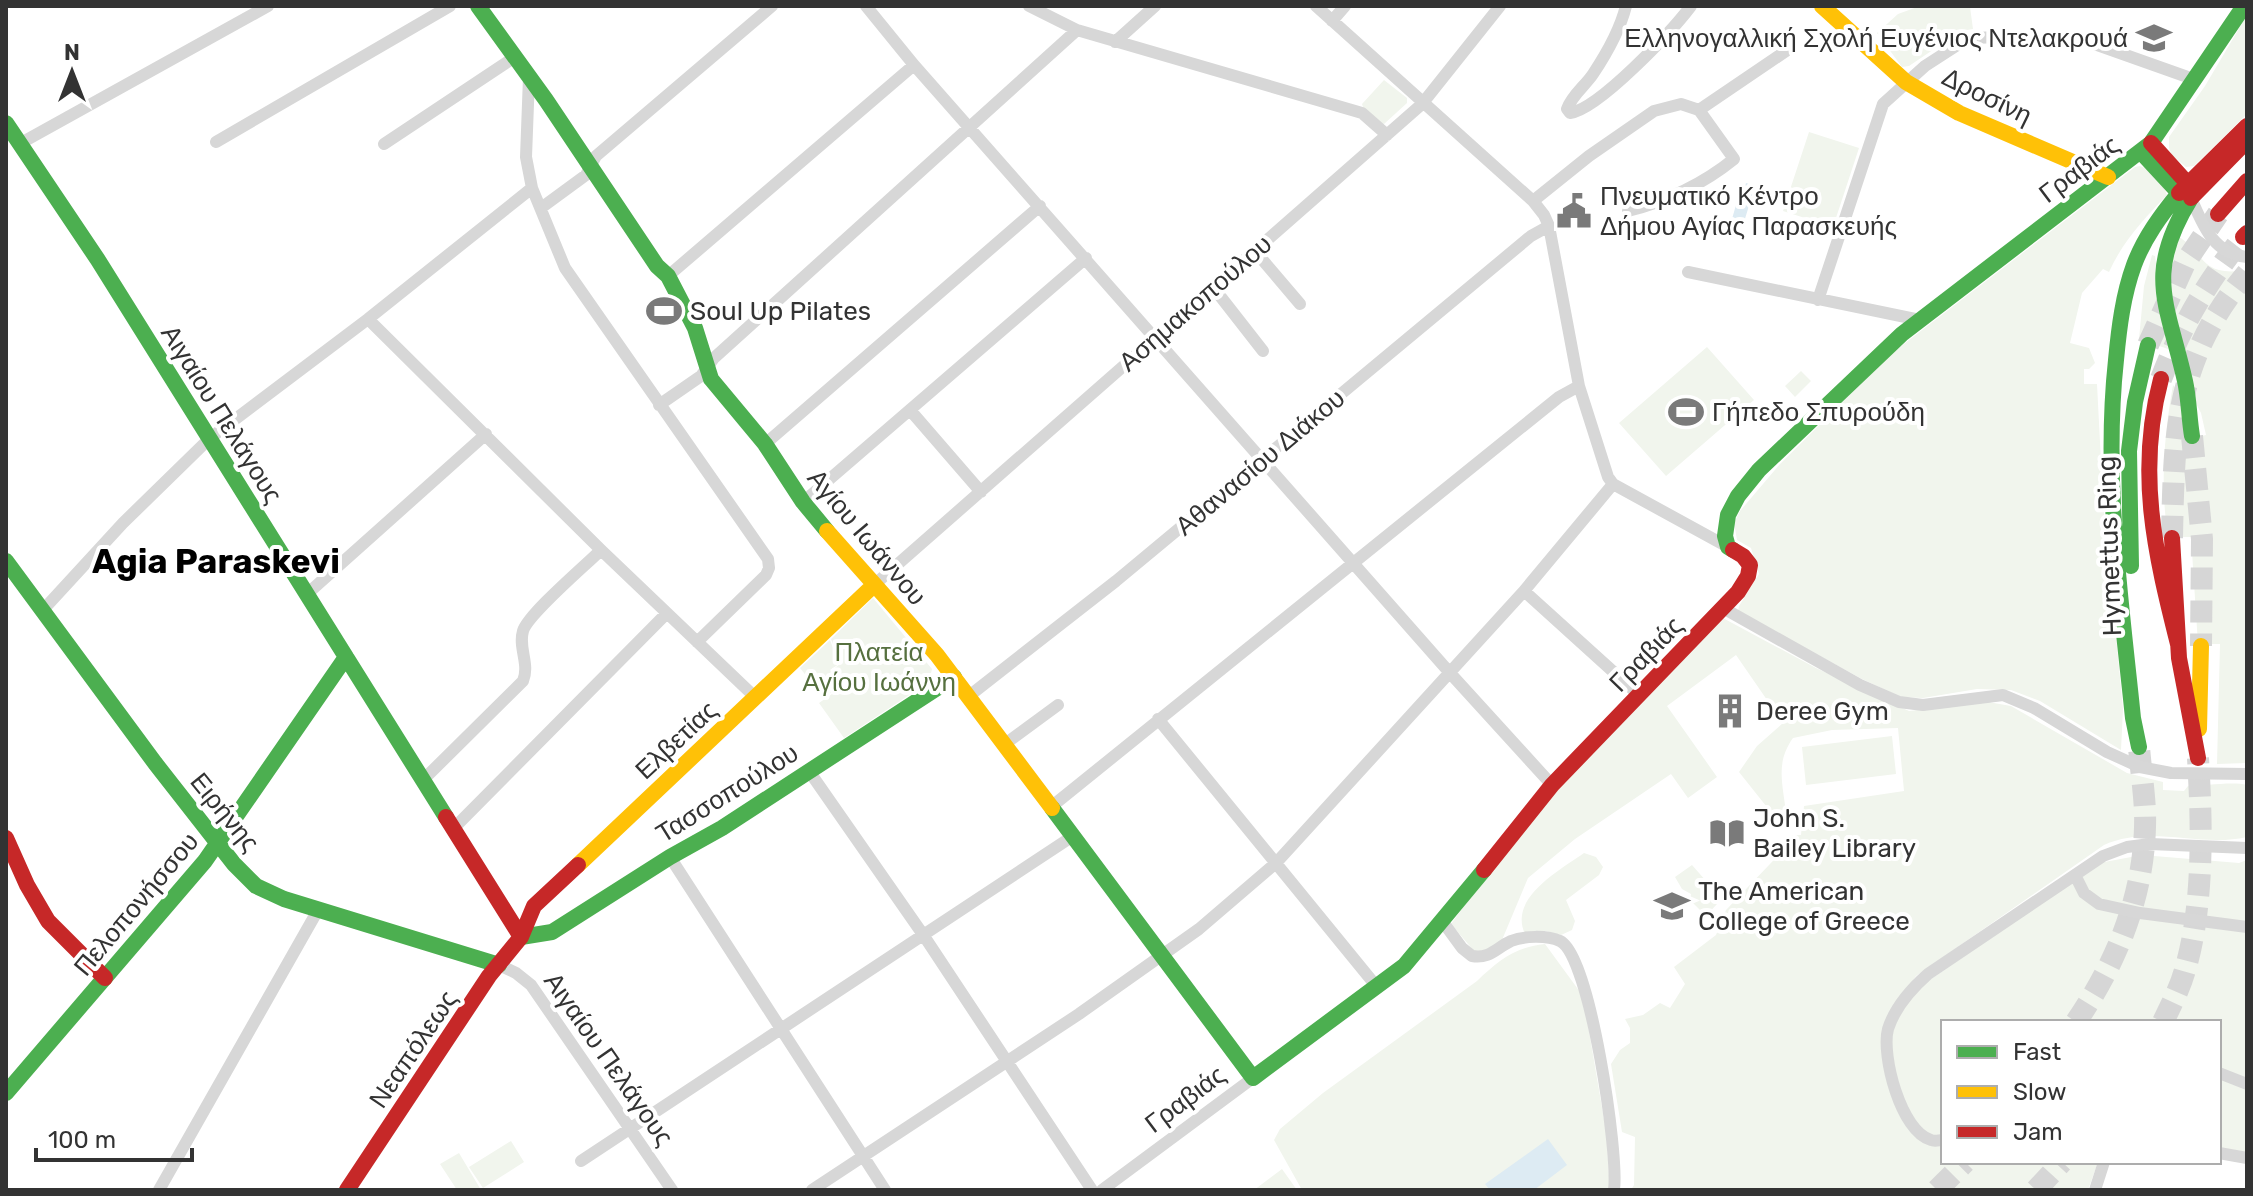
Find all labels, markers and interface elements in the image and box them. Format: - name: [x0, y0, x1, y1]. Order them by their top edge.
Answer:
- school or university icon: Ελληνογαλλική Σχολή Ευγένιος Ντελακρουά: [2135, 19, 2173, 57]
- place label: Ελληνογαλλική Σχολή Ευγένιος Ντελακρουά: [1624, 23, 2128, 54]
- north arrow: [32, 32, 112, 112]
- text: N: [64, 39, 80, 66]
- street label: Δροσίνη: [1937, 61, 2037, 131]
- street label: Γραβιάς: [2033, 129, 2126, 210]
- place label: Πνευματικό Κέντρο Δήμου Αγίας Παρασκευής: [1600, 181, 1897, 242]
- public building icon: Πνευματικό Κέντρο Δήμου Αγίας Παρασκευής: [1555, 192, 1593, 230]
- street label: Ασημακοπούλου: [1113, 229, 1278, 378]
- sports icon: Soul Up Pilates: [645, 292, 683, 330]
- place label: Soul Up Pilates: [690, 296, 871, 327]
- street label: Αιγαίου Πελάγους: [154, 319, 289, 509]
- street label: Αθανασίου Διάκου: [1169, 383, 1351, 542]
- sports icon: Γήπεδο Σπυρούδη: [1667, 393, 1705, 431]
- place label: Γήπεδο Σπυρούδη: [1712, 397, 1925, 428]
- street label: Hymettus Ring: [2091, 455, 2128, 637]
- street label: Αγίου Ιωάννου: [801, 463, 932, 612]
- district label: Agia Paraskevi: [92, 541, 340, 582]
- street label: Γραβιάς: [1603, 610, 1690, 698]
- park label: Πλατεία Αγίου Ιωάννη: [802, 637, 956, 698]
- building icon: Deree Gym: [1711, 692, 1749, 730]
- street label: Ελβετίας: [629, 695, 724, 786]
- place label: Deree Gym: [1756, 696, 1889, 727]
- street label: Τασσοπούλου: [650, 737, 804, 849]
- street label: Ειρήνης: [184, 767, 266, 858]
- place label: John S. Bailey Library: [1753, 803, 1916, 864]
- library icon: John S. Bailey Library: [1708, 814, 1746, 852]
- street label: Πελοπονήσσου: [68, 826, 205, 982]
- place label: The American College of Greece: [1698, 876, 1910, 937]
- school or university icon: The American College of Greece: [1653, 887, 1691, 925]
- street label: Αιγαίου Πελάγους: [537, 967, 680, 1152]
- street label: Νεαπόλεως: [363, 985, 464, 1114]
- legend: [1941, 1020, 2221, 1164]
- text: Fast: [2013, 1038, 2061, 1066]
- street label: Γραβιάς: [1139, 1059, 1232, 1140]
- text: Slow: [2013, 1078, 2066, 1106]
- scale bar: [36, 1112, 192, 1162]
- text: Jam: [2013, 1118, 2063, 1146]
- text: 100 m: [48, 1126, 116, 1154]

